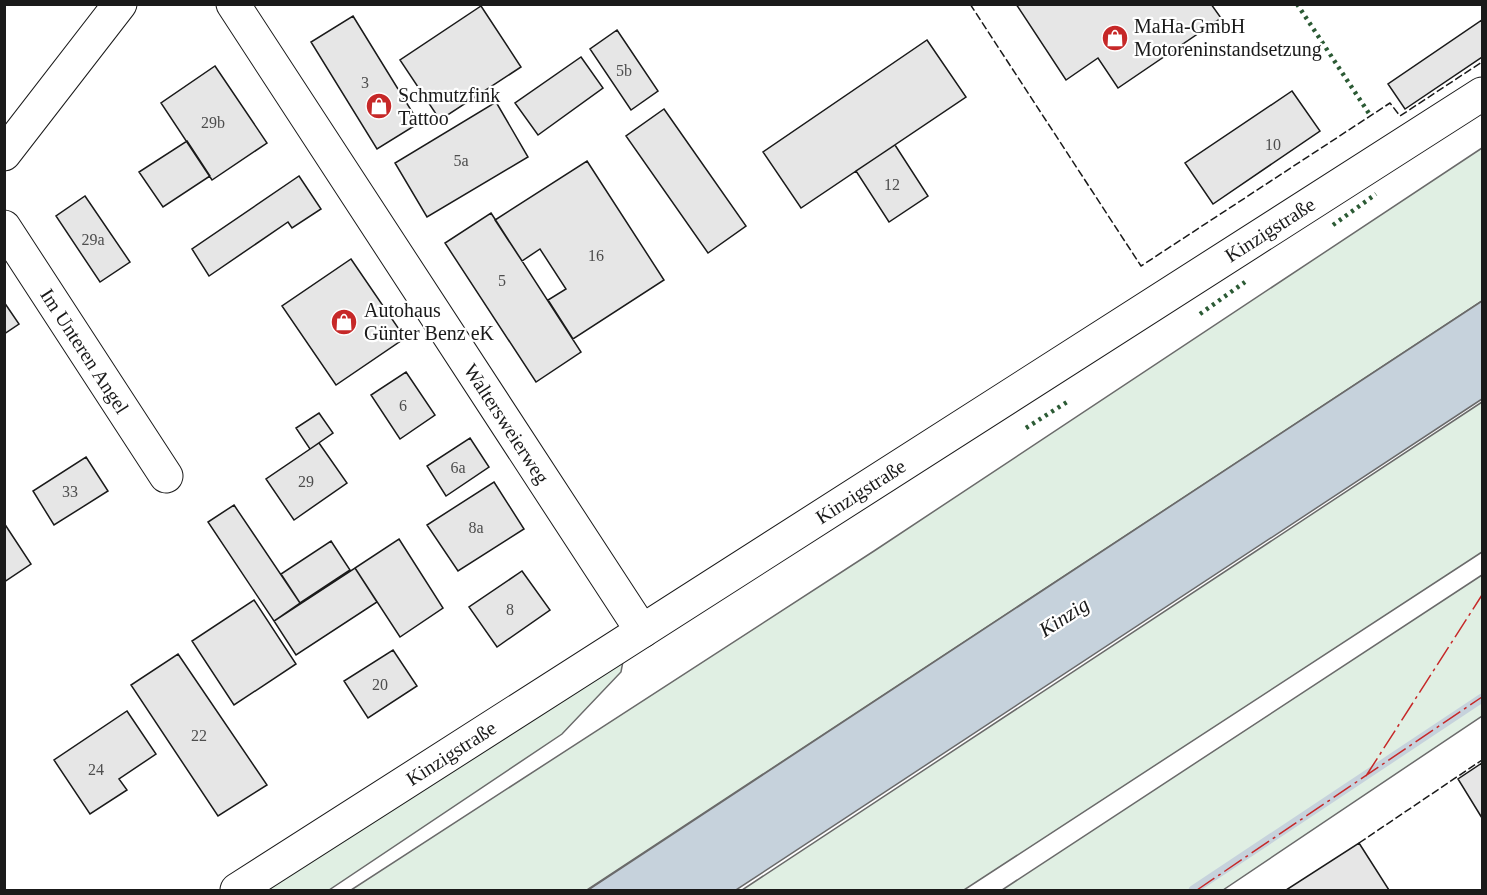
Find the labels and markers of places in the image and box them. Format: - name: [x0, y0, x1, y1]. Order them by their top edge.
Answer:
- place label: MaHa-GmbH Motoreninstandsetzung: [1134, 15, 1322, 61]
- shop icon: MaHa-GmbH Motoreninstandsetzung: [1100, 23, 1130, 53]
- place label: Schmutzfink Tattoo: [398, 84, 500, 129]
- shop icon: Schmutzfink Tattoo: [364, 91, 394, 121]
- place label: Autohaus Günter Benz eK: [364, 299, 495, 344]
- shop icon: Autohaus Günter Benz eK: [329, 307, 359, 337]

